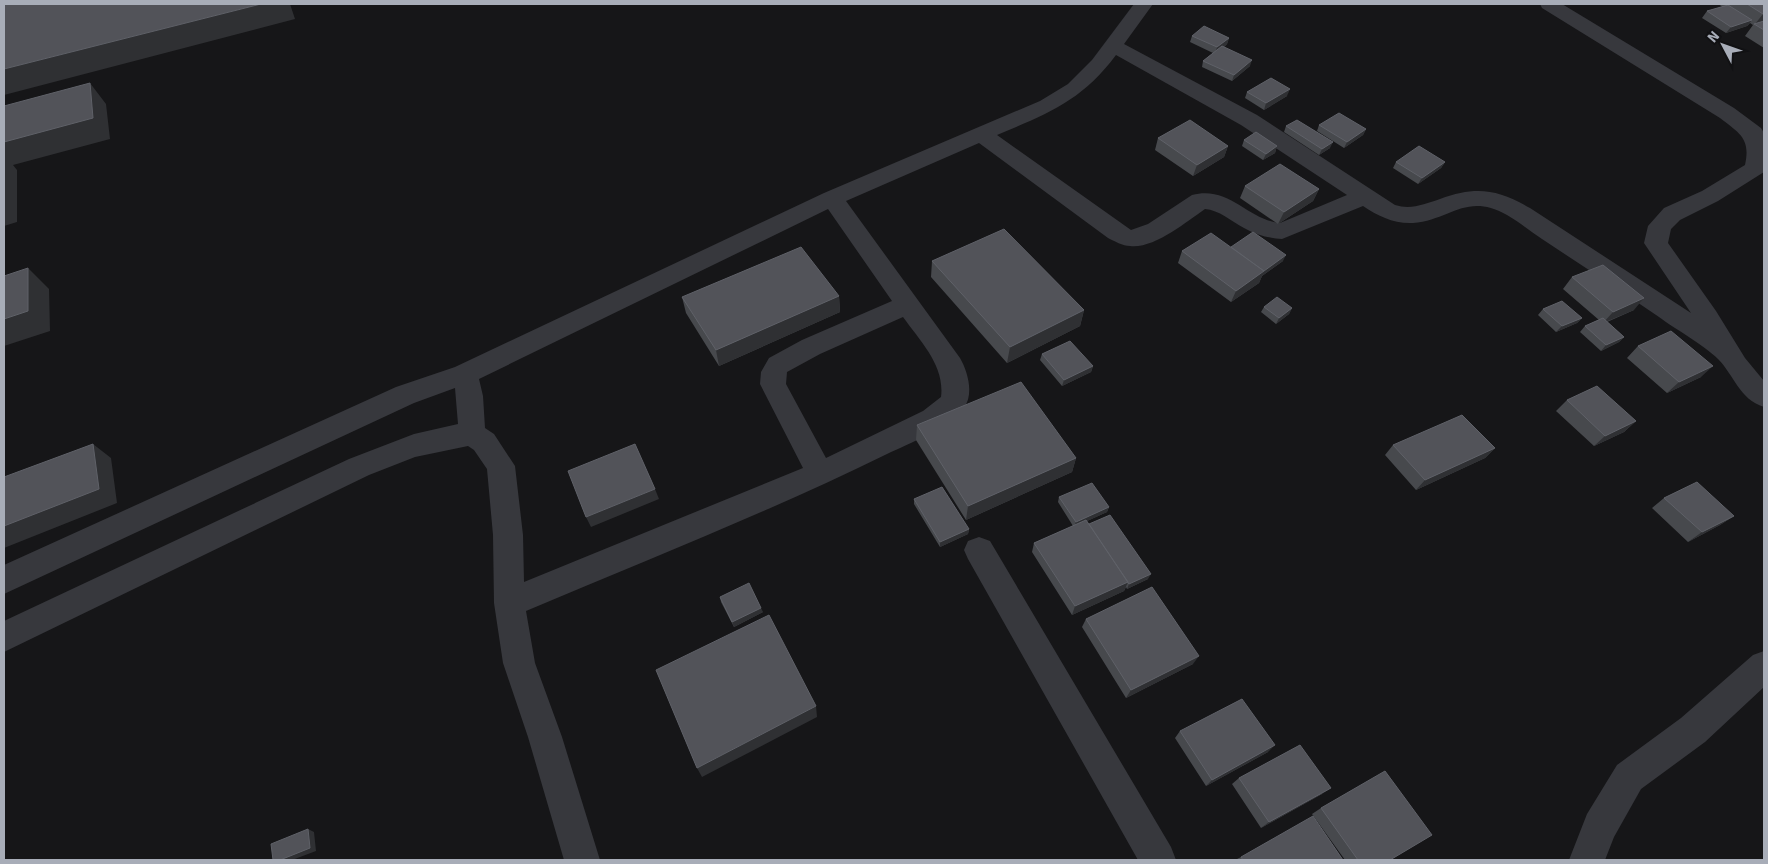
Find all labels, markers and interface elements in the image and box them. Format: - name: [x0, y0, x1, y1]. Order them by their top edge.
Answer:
- north arrow: [1698, 20, 1748, 70]
- text: N: [1704, 28, 1723, 46]

